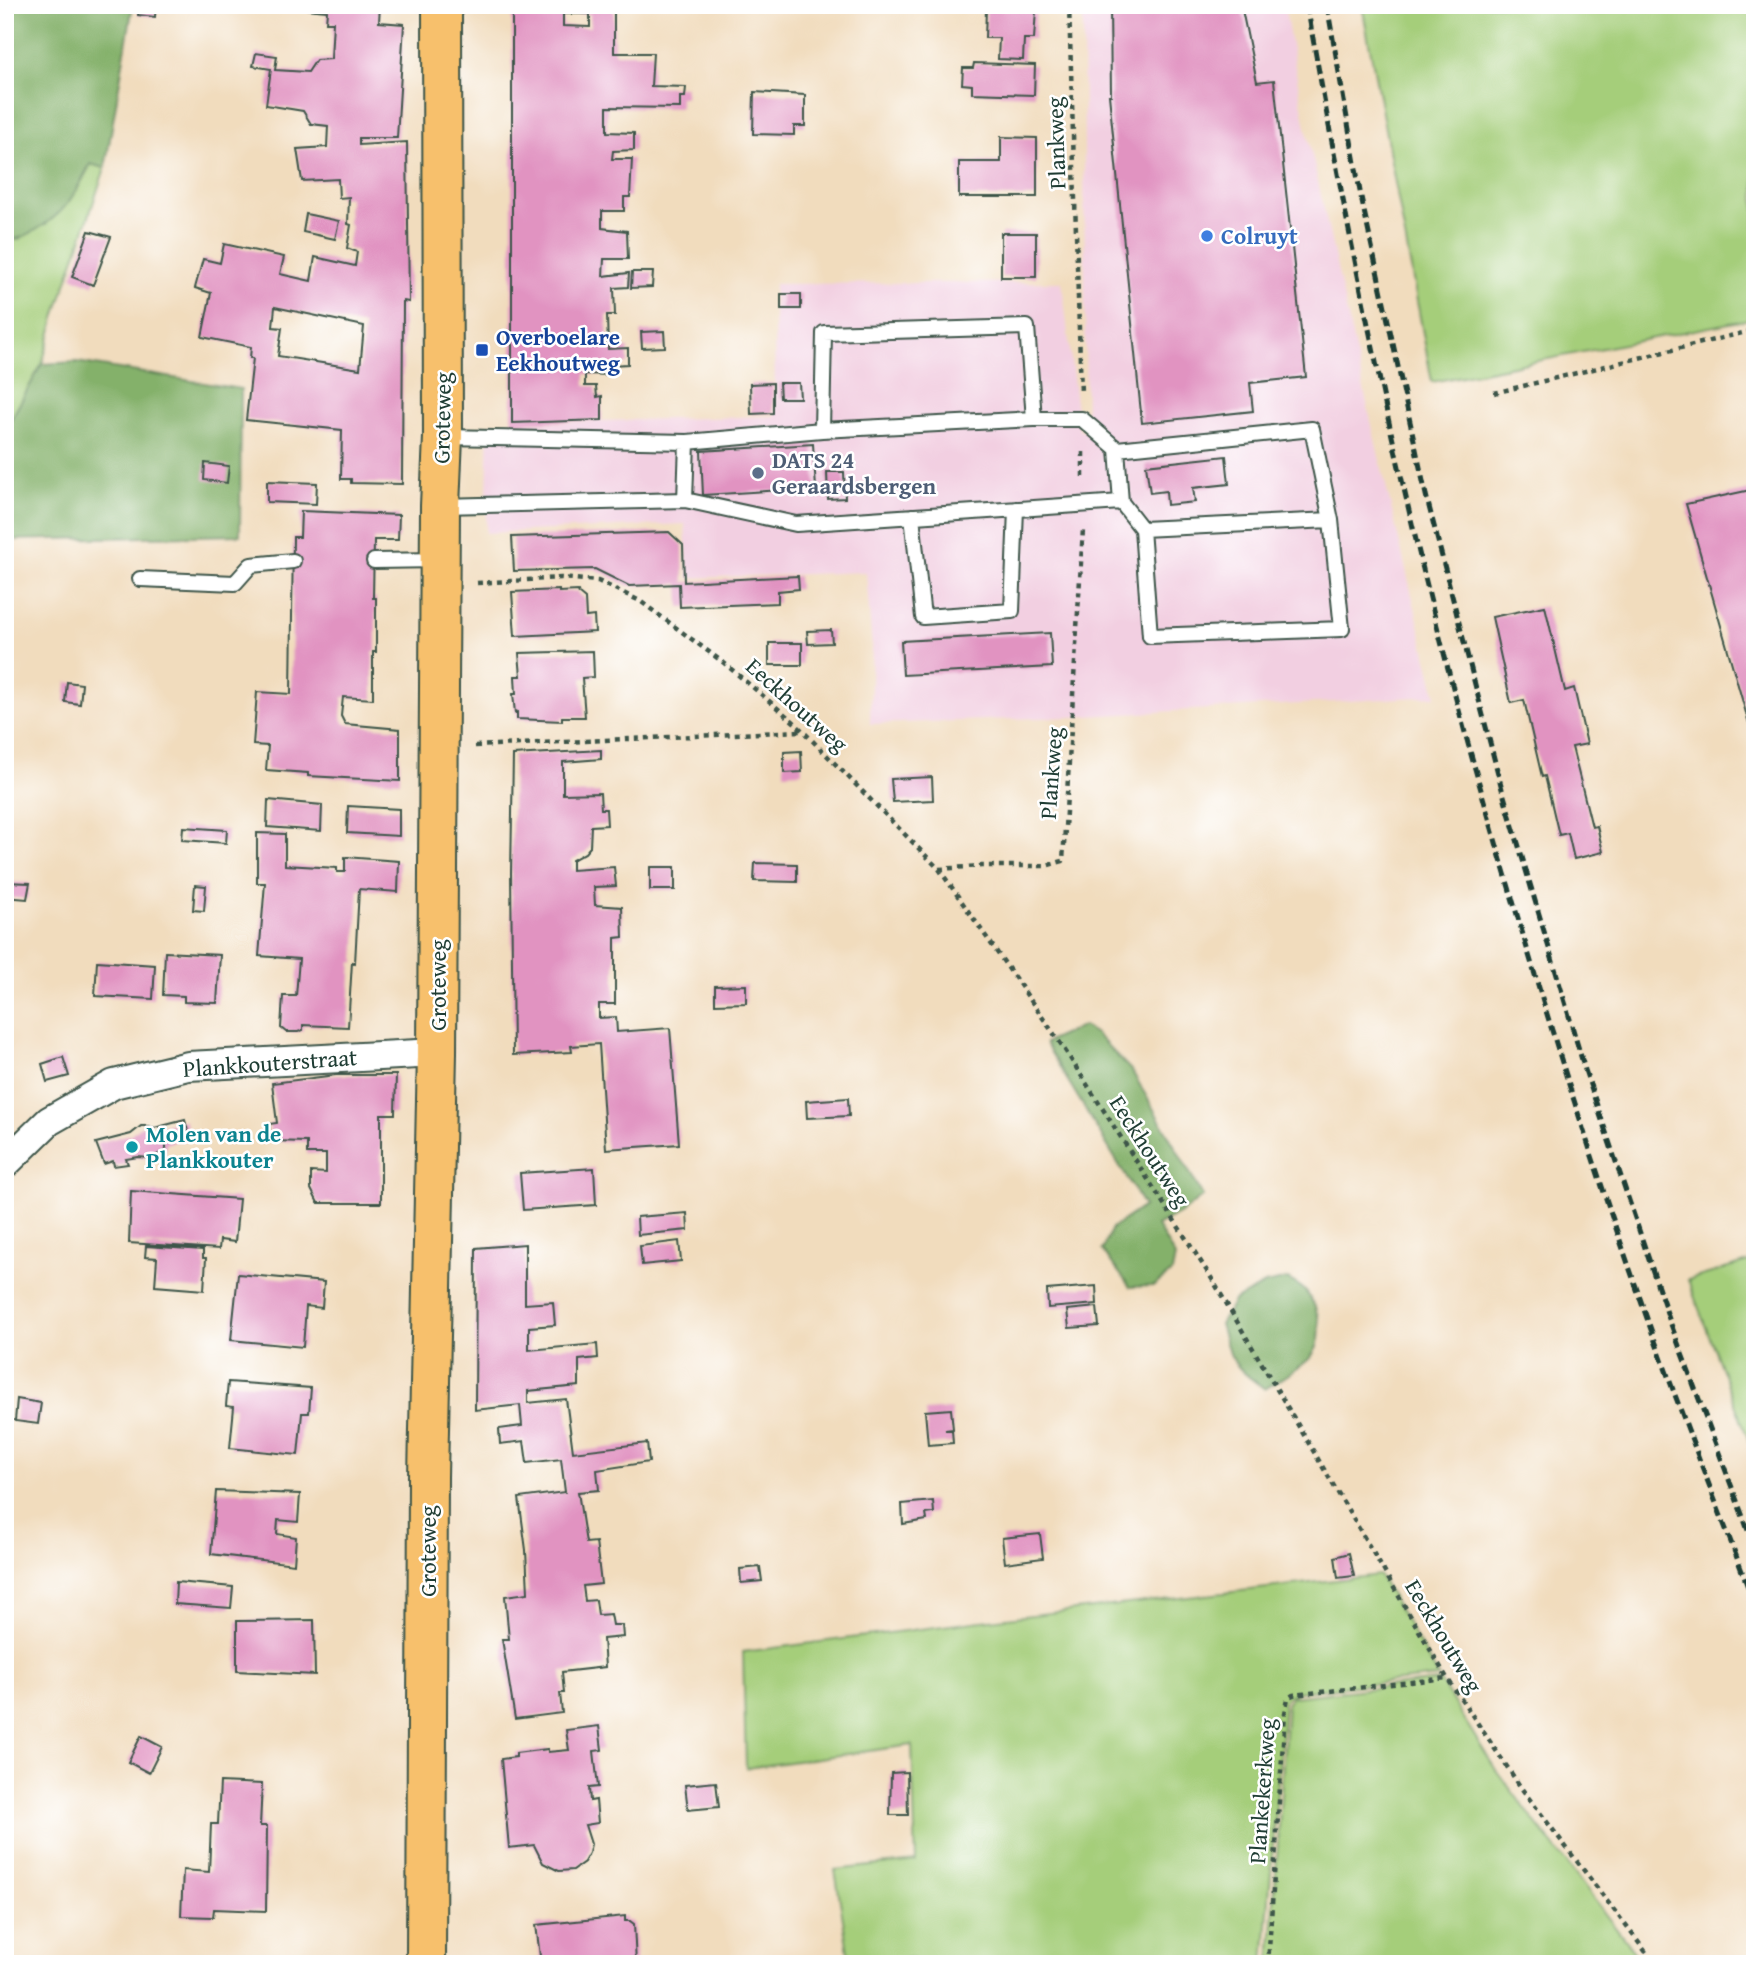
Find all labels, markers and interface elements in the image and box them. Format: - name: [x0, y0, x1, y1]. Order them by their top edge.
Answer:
- street label: Plankweg: [1037, 96, 1074, 190]
- place label: Colruyt: [1221, 219, 1298, 252]
- marker: Colruyt: [1199, 228, 1215, 244]
- place label: Overboelare Eekhoutweg: [496, 320, 621, 379]
- marker: Overboelare Eekhoutweg: [474, 342, 490, 358]
- street label: Groteweg: [424, 371, 459, 464]
- place label: DATS 24 Geraardsbergen: [772, 443, 936, 502]
- marker: DATS 24 Geraardsbergen: [750, 465, 766, 481]
- street label: Eeckhoutweg: [739, 650, 856, 760]
- street label: Plankweg: [1031, 725, 1070, 820]
- street label: Groteweg: [421, 939, 454, 1031]
- street label: Plankkouterstraat: [182, 1040, 358, 1085]
- street label: Eeckhoutweg: [1102, 1088, 1199, 1214]
- place label: Molen van de Plankkouter: [146, 1117, 281, 1176]
- marker: Molen van de Plankkouter: [124, 1139, 140, 1155]
- street label: Groteweg: [411, 1505, 444, 1597]
- street label: Eeckhoutweg: [1398, 1573, 1492, 1699]
- street label: Plankekerkweg: [1240, 1716, 1283, 1865]

